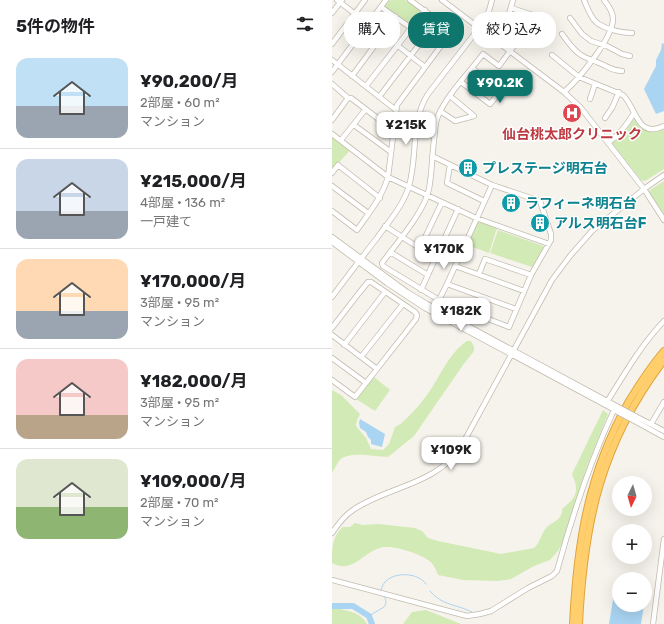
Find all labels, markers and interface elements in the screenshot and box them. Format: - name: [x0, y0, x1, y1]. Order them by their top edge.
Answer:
- chip: 購入: [344, 12, 400, 48]
- chip: 賃貸: [408, 12, 464, 48]
- chip: 絞り込み: [472, 12, 556, 48]
- icon: filters: [294, 13, 316, 35]
- text: 5件の物件: [16, 16, 95, 36]
- pin: ¥90.2K: [467, 70, 533, 104]
- text: ¥90,200/月: [140, 71, 239, 91]
- icon: home: [48, 74, 96, 122]
- text: ¥90.2K: [477, 75, 523, 90]
- text: 2部屋 · 60 m²: [140, 95, 220, 110]
- hospital icon: 仙台桃太郎クリニック: [561, 102, 583, 124]
- pin: ¥215K: [378, 112, 434, 146]
- text: マンション: [140, 114, 205, 129]
- text: ¥215K: [386, 117, 426, 132]
- place label: 仙台桃太郎クリニック: [502, 126, 642, 143]
- building icon: プレステージ明石台: [457, 157, 479, 179]
- place label: プレステージ明石台: [482, 160, 608, 177]
- text: ¥215,000/月: [140, 171, 247, 191]
- icon: home: [48, 175, 96, 223]
- building icon: ラフィーネ明石台: [500, 192, 522, 214]
- text: 4部屋 · 136 m²: [140, 195, 225, 210]
- place label: ラフィーネ明石台: [525, 195, 637, 212]
- building icon: アルス明石台F: [529, 212, 551, 234]
- text: 一戸建て: [140, 214, 192, 229]
- place label: アルス明石台F: [554, 215, 647, 232]
- pin: ¥170K: [416, 236, 472, 270]
- text: ¥170K: [424, 241, 464, 256]
- text: ¥170,000/月: [140, 271, 246, 291]
- icon: home: [48, 275, 96, 323]
- text: 3部屋 · 95 m²: [140, 295, 219, 310]
- pin: ¥182K: [433, 298, 489, 332]
- text: ¥182K: [440, 303, 482, 318]
- text: マンション: [140, 314, 205, 329]
- text: ¥182,000/月: [140, 371, 248, 391]
- icon: home: [48, 375, 96, 423]
- text: 3部屋 · 95 m²: [140, 395, 219, 410]
- text: マンション: [140, 414, 205, 429]
- pin: ¥109K: [423, 437, 479, 471]
- text: ¥109K: [430, 442, 472, 457]
- text: ¥109,000/月: [140, 471, 247, 491]
- icon: home: [48, 475, 96, 523]
- north arrow: [612, 476, 652, 516]
- map controls: [612, 476, 652, 612]
- text: 2部屋 · 70 m²: [140, 495, 218, 510]
- text: マンション: [140, 514, 205, 529]
- button: +: [612, 524, 652, 564]
- button: −: [612, 572, 652, 612]

